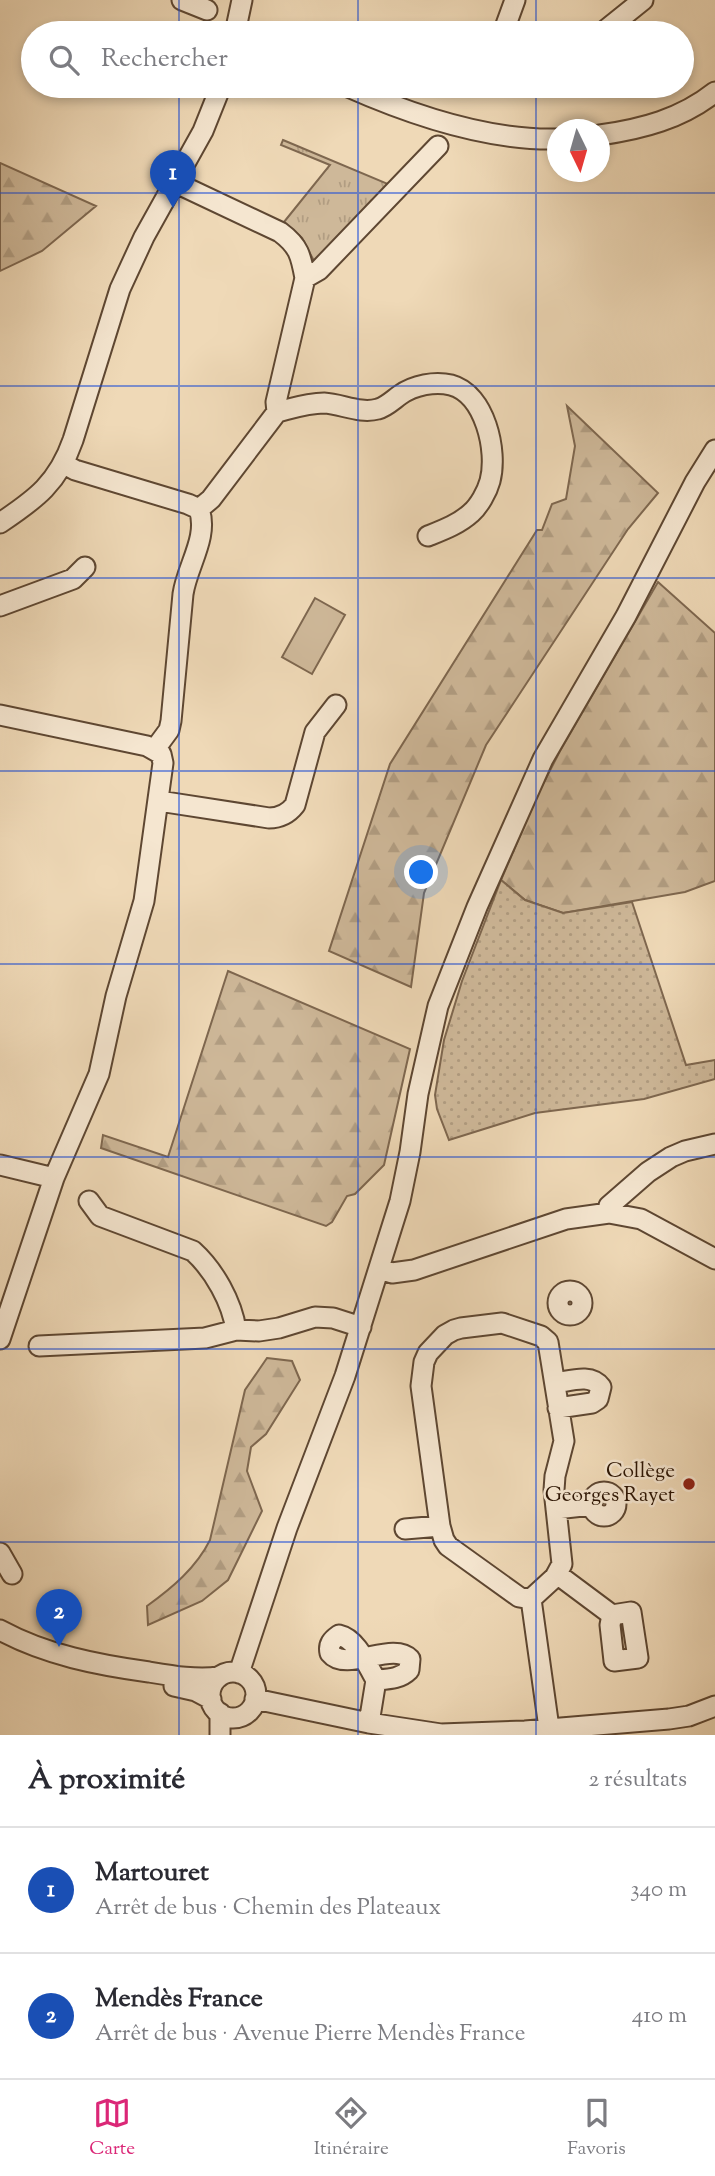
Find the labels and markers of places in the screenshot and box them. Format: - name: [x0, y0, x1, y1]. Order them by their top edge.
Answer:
- pin: 1: [150, 150, 196, 208]
- place label: Collège Georges Rayet: [545, 1457, 675, 1511]
- marker: Collège Georges Rayet: [681, 1476, 697, 1492]
- pin: 2: [36, 1589, 82, 1647]

